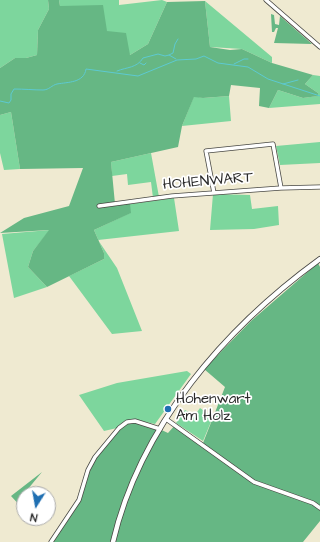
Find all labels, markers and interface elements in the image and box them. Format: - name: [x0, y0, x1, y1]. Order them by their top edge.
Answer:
- street label: HOHENWART: [162, 169, 254, 195]
- place label: Hohenwart Am Holz: [176, 391, 251, 426]
- marker: Hohenwart Am Holz: [163, 404, 173, 414]
- north arrow: [16, 486, 56, 526]
- text: N: [29, 509, 39, 525]

